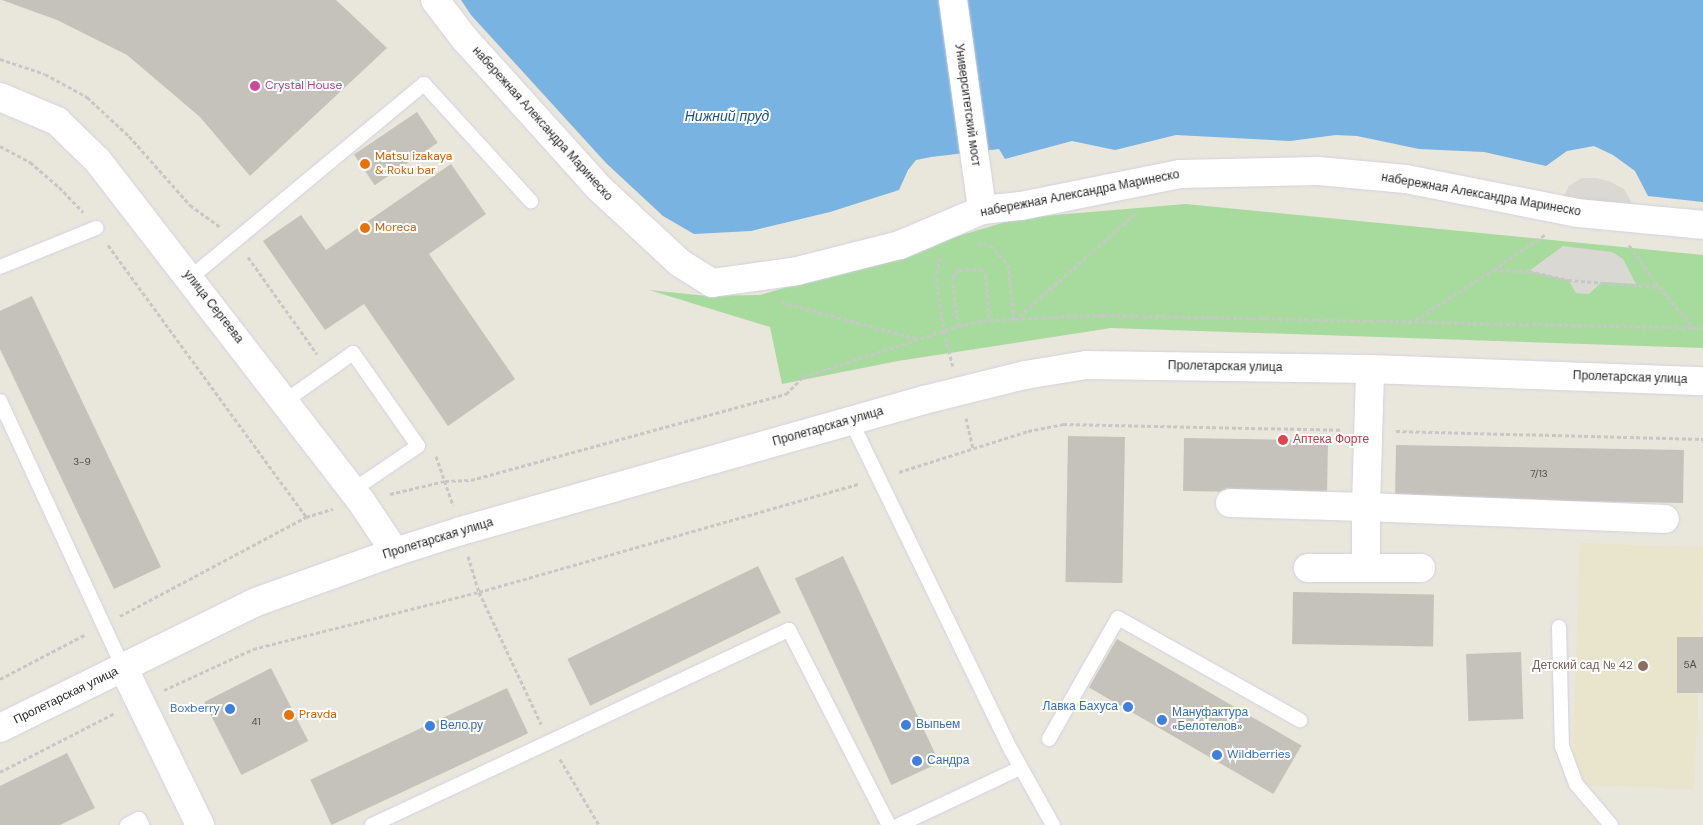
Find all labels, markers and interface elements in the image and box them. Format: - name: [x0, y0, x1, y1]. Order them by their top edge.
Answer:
- street label: Университетский мост: [951, 43, 983, 167]
- street label: набережная Александра Маринеско: [469, 44, 615, 204]
- place label: Crystal House: [265, 79, 342, 93]
- marker: Crystal House: [249, 80, 261, 92]
- water label: Нижний пруд: [685, 108, 769, 124]
- place label: Matsu izakaya & Roku bar: [375, 150, 452, 178]
- marker: Matsu izakaya & Roku bar: [359, 158, 371, 170]
- street label: набережная Александра Маринеско: [979, 168, 1181, 220]
- street label: набережная Александра Маринеско: [1380, 170, 1582, 220]
- place label: Moreca: [375, 221, 417, 235]
- marker: Moreca: [359, 222, 371, 234]
- street label: улица Сергеева: [180, 268, 246, 346]
- street label: Пролетарская улица: [1168, 359, 1282, 375]
- street label: Пролетарская улица: [1573, 369, 1687, 387]
- street label: Пролетарская улица: [771, 404, 885, 450]
- place label: Аптека Форте: [1293, 433, 1369, 447]
- marker: Аптека Форте: [1277, 434, 1289, 446]
- house number: 3-9: [73, 456, 91, 468]
- house number: 7/13: [1530, 468, 1548, 480]
- street label: Пролетарская улица: [381, 515, 495, 563]
- place label: Детский сад № 42: [1532, 659, 1633, 673]
- house number: 5А: [1684, 659, 1696, 671]
- marker: Детский сад № 42: [1637, 660, 1649, 672]
- street label: Пролетарская улица: [11, 664, 121, 728]
- place label: Лавка Бахуса: [1043, 700, 1118, 714]
- marker: Лавка Бахуса: [1122, 701, 1134, 713]
- place label: Boxberry: [170, 702, 220, 716]
- marker: Boxberry: [224, 703, 236, 715]
- place label: Мануфактура «Белотелов»: [1172, 706, 1248, 734]
- place label: Pravda: [299, 708, 337, 722]
- marker: Pravda: [283, 709, 295, 721]
- marker: Мануфактура «Белотелов»: [1156, 714, 1168, 726]
- house number: 41: [251, 716, 261, 728]
- place label: Выпьем: [916, 718, 960, 732]
- place label: Вело.ру: [440, 719, 483, 733]
- marker: Выпьем: [900, 719, 912, 731]
- marker: Вело.ру: [424, 720, 436, 732]
- place label: Wildberries: [1227, 748, 1291, 762]
- marker: Wildberries: [1211, 749, 1223, 761]
- place label: Сандра: [927, 754, 969, 768]
- marker: Сандра: [911, 755, 923, 767]

